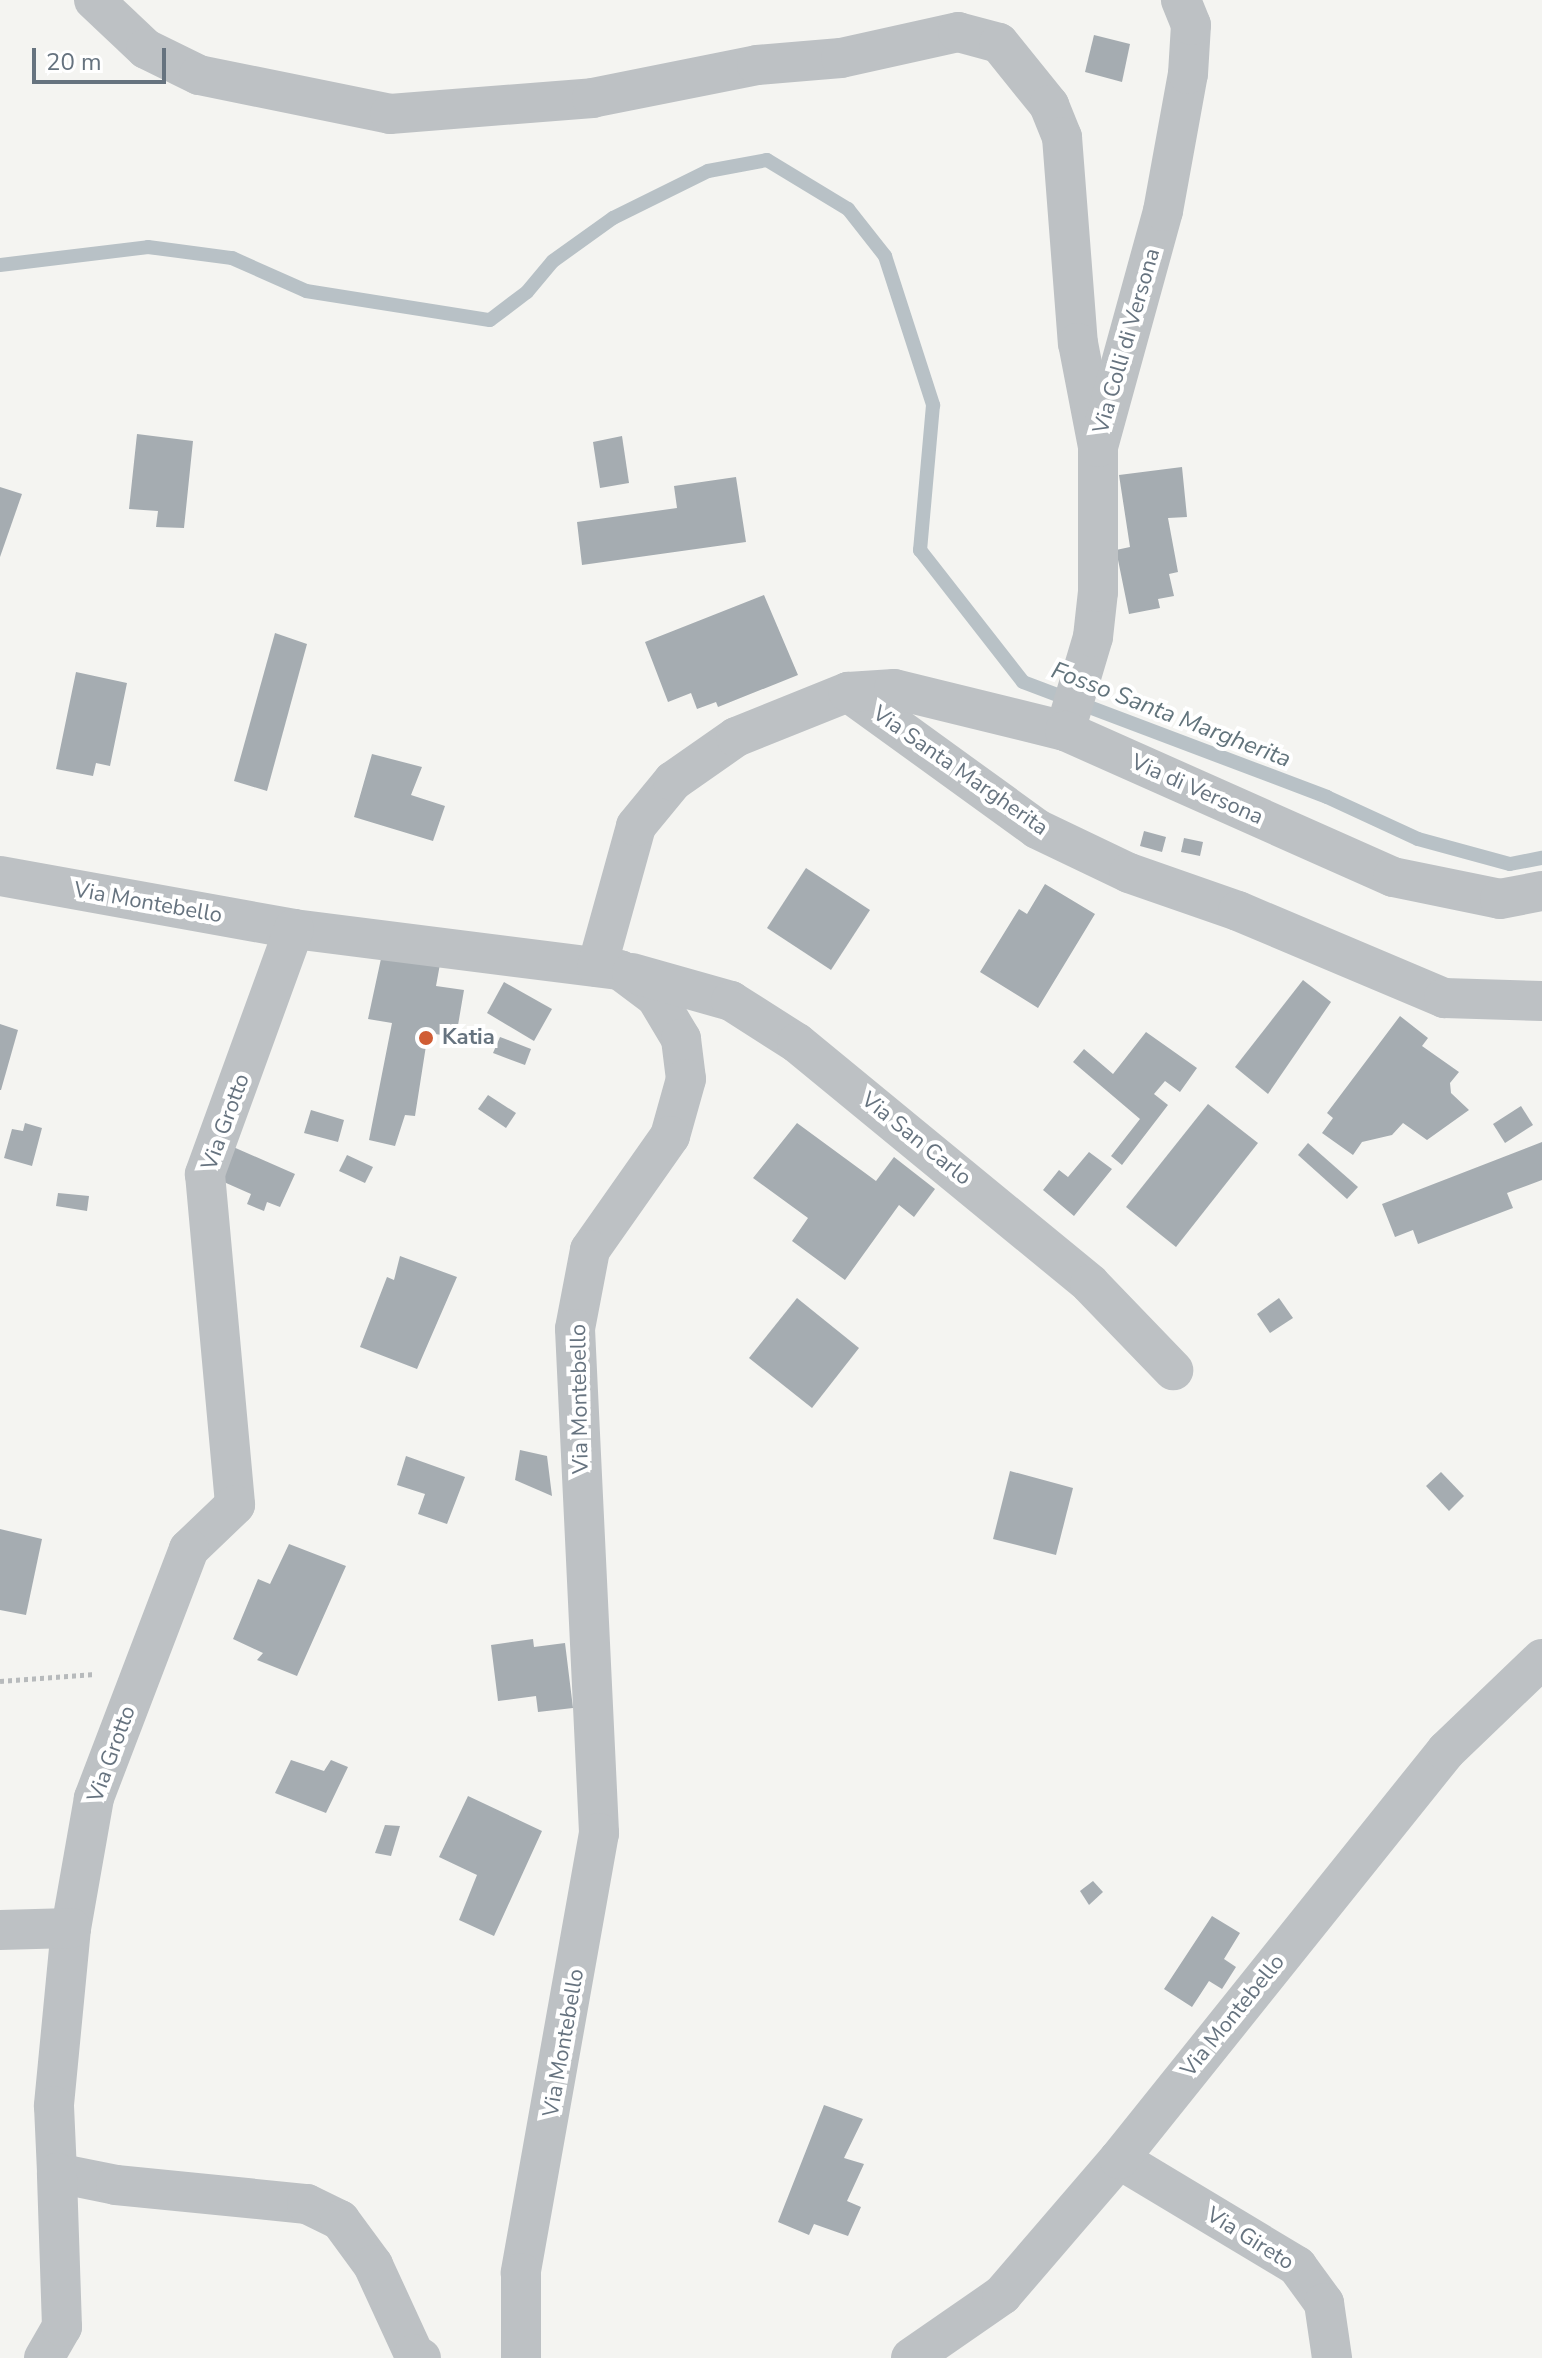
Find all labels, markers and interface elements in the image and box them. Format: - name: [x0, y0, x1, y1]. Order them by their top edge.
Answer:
- scale bar: [36, 32, 170, 82]
- text: 20 m: [46, 46, 102, 78]
- street label: Via Colli di Versona: [1088, 245, 1166, 437]
- water label: Fosso Santa Margherita: [1047, 656, 1295, 774]
- street label: Via Santa Margherita: [867, 701, 1053, 841]
- street label: Via di Versona: [1127, 749, 1267, 831]
- street label: Via Montebello: [72, 877, 224, 929]
- place label: Katia: [442, 1025, 495, 1051]
- marker: Katia: [417, 1029, 435, 1047]
- street label: Via Grotto: [196, 1070, 256, 1174]
- street label: Via San Carlo: [856, 1087, 976, 1191]
- street label: Via Montebello: [565, 1324, 595, 1474]
- street label: Via Grotto: [82, 1702, 142, 1806]
- street label: Via Montebello: [1176, 1949, 1290, 2083]
- street label: Via Montebello: [538, 1967, 590, 2119]
- street label: Via Gireto: [1201, 2202, 1299, 2276]

